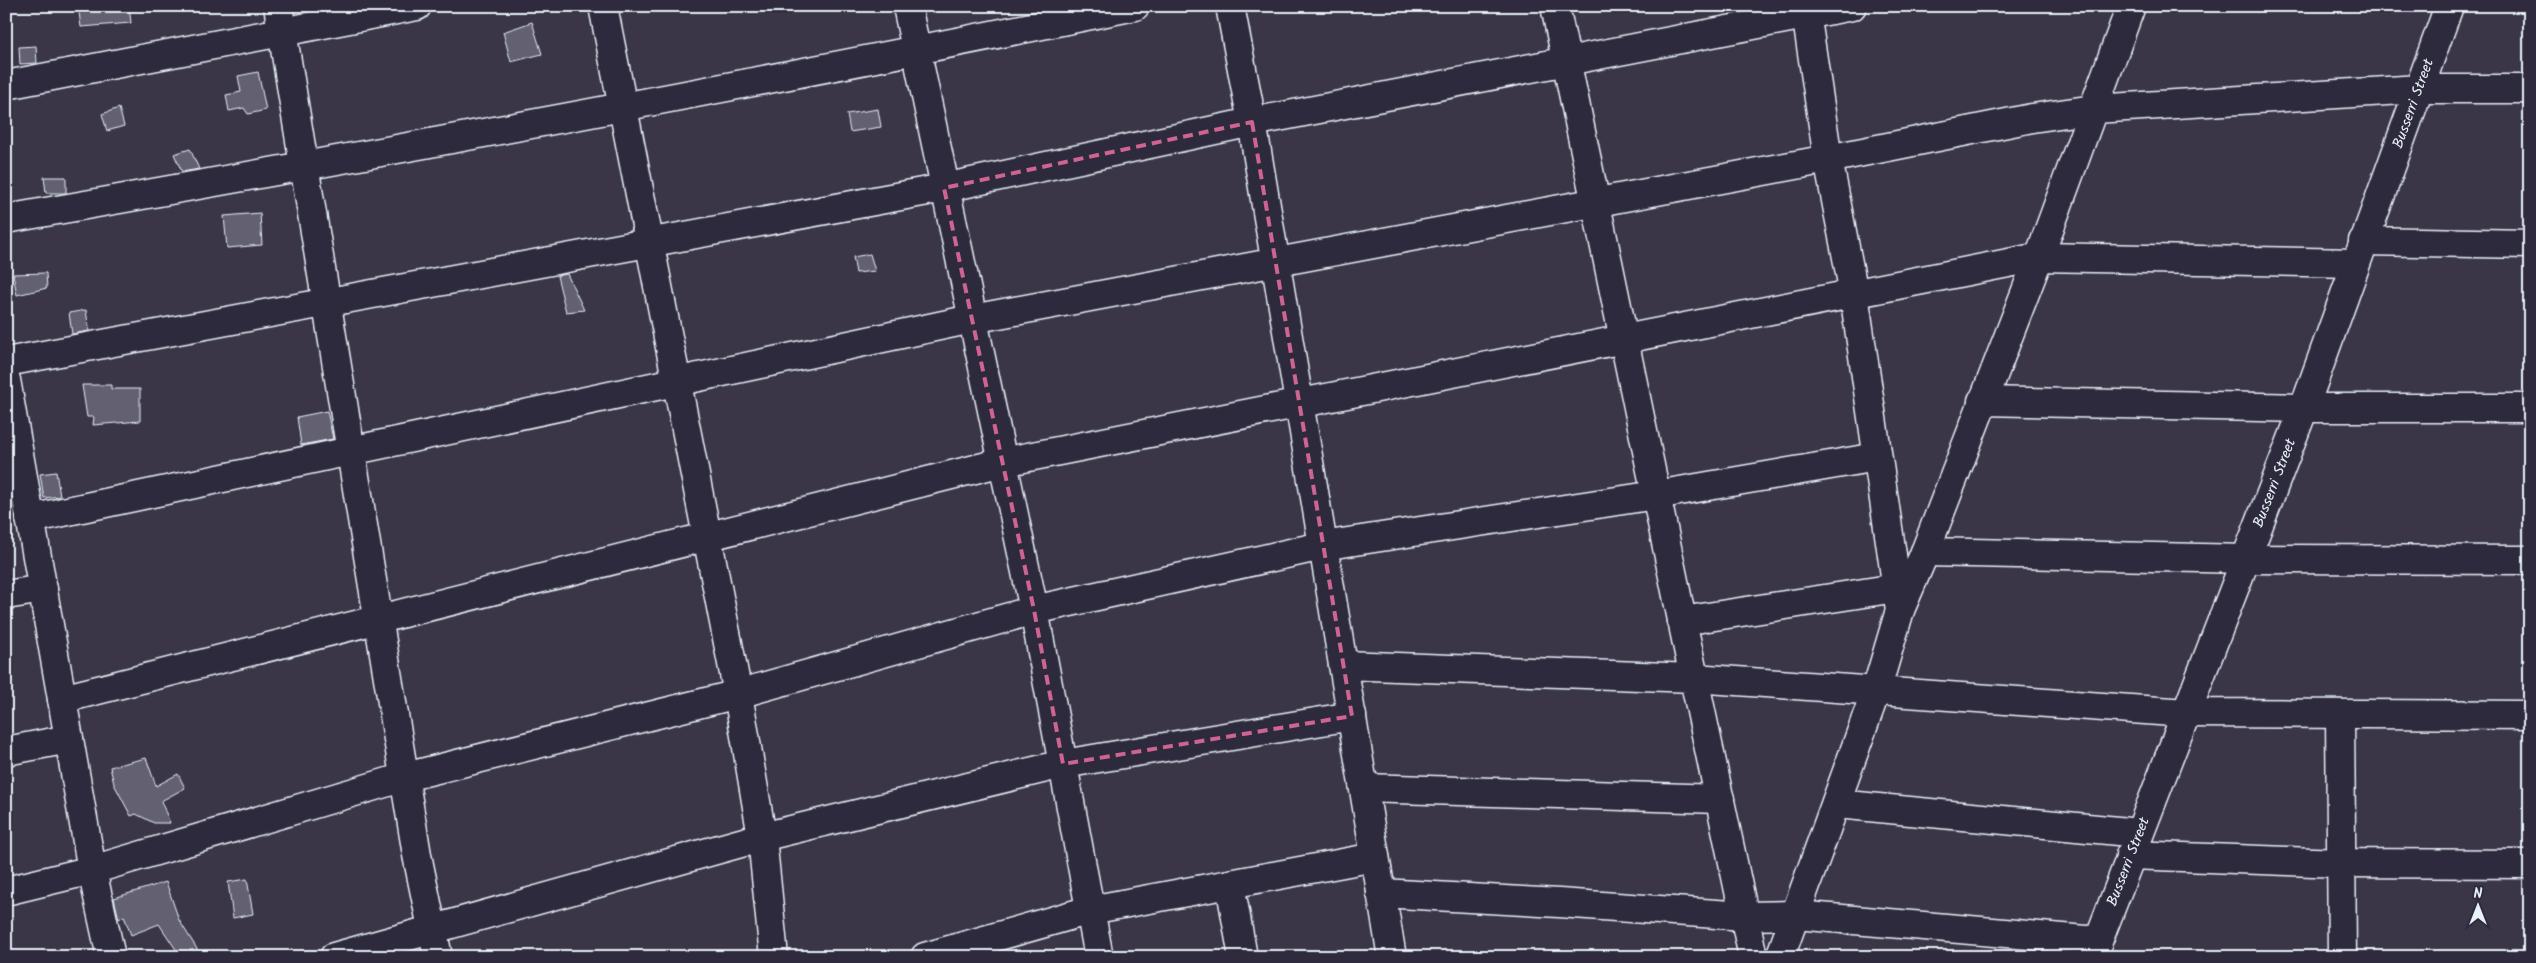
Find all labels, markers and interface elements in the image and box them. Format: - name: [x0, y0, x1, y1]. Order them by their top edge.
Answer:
- street label: Busserri Street: [2387, 55, 2441, 152]
- street label: Busserri Street: [2247, 435, 2303, 531]
- street label: Busserri Street: [2101, 814, 2157, 910]
- north arrow: [2454, 880, 2504, 930]
- text: N: [2474, 883, 2483, 905]

